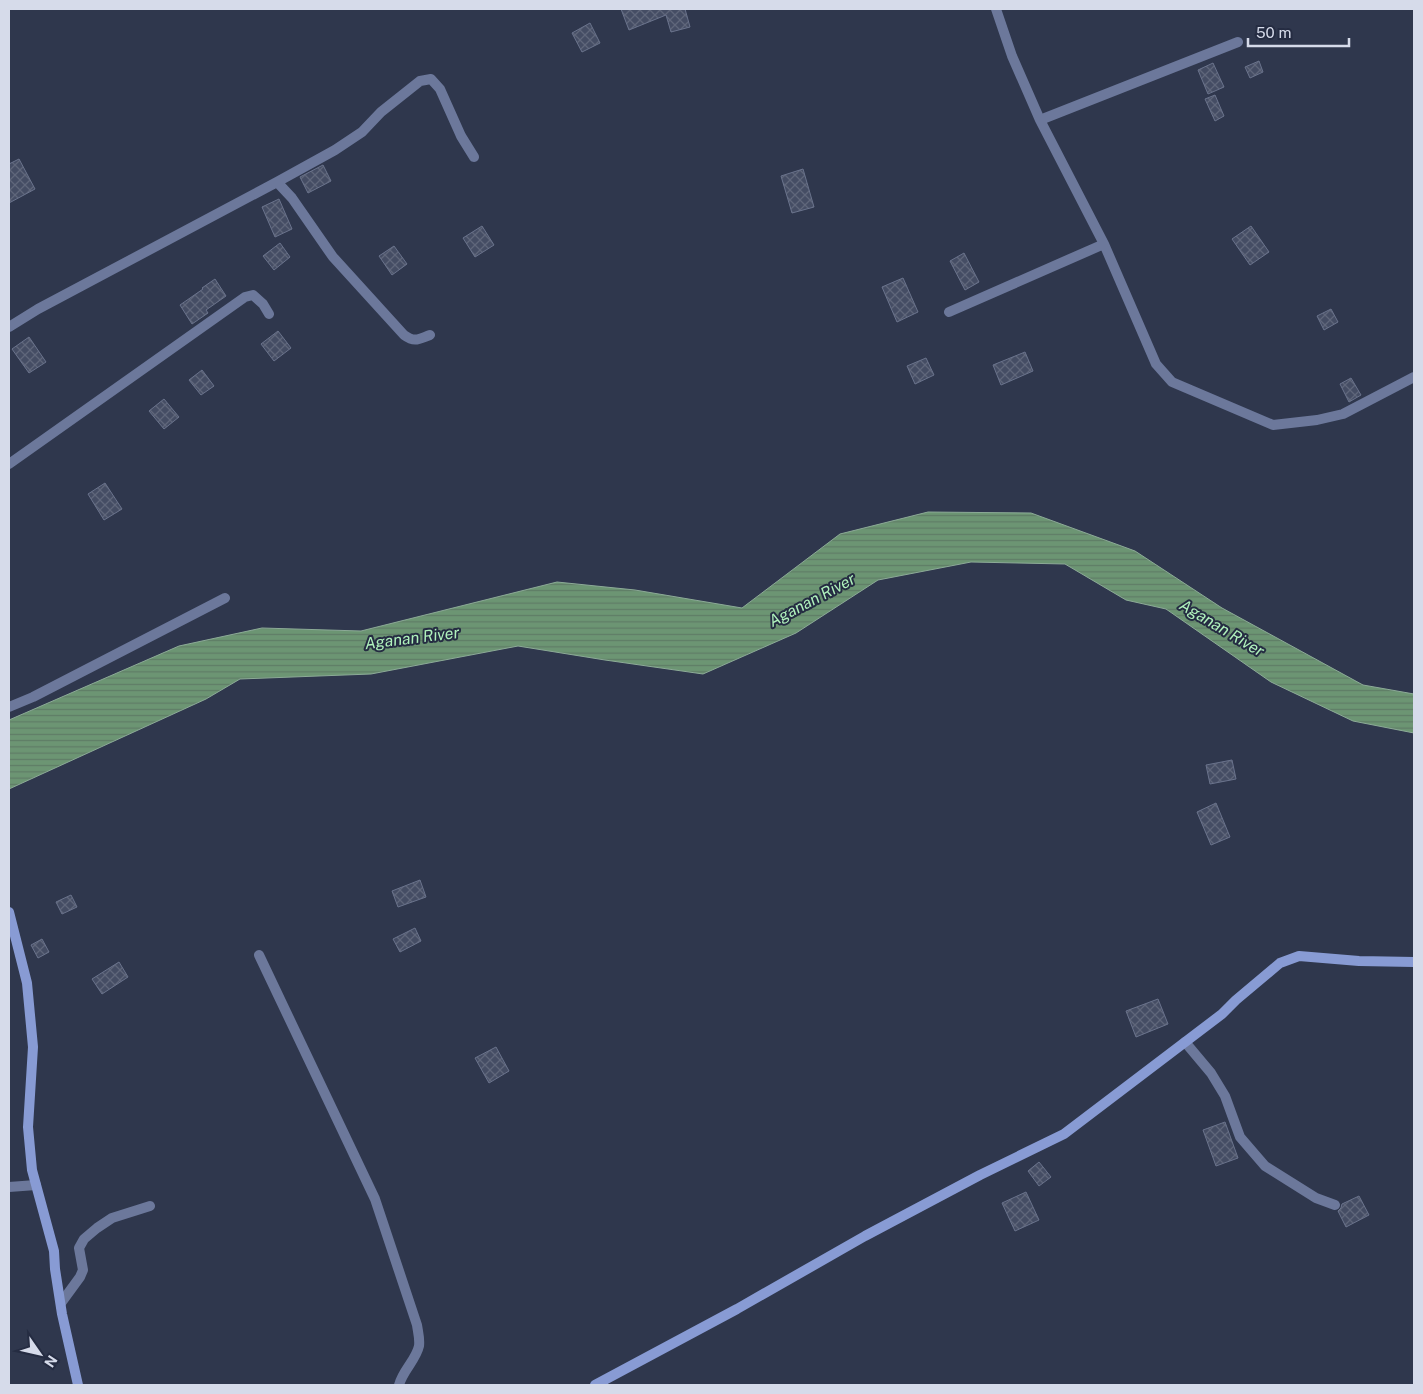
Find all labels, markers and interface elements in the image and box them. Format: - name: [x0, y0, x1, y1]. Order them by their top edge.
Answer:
- scale bar: [1248, 15, 1349, 47]
- text: 50 m: [1256, 24, 1291, 41]
- water label: Aganan River: [766, 569, 859, 631]
- water label: Aganan River: [1176, 595, 1269, 661]
- water label: Aganan River: [364, 623, 461, 653]
- north arrow: [15, 1329, 65, 1379]
- text: N: [41, 1352, 60, 1370]

